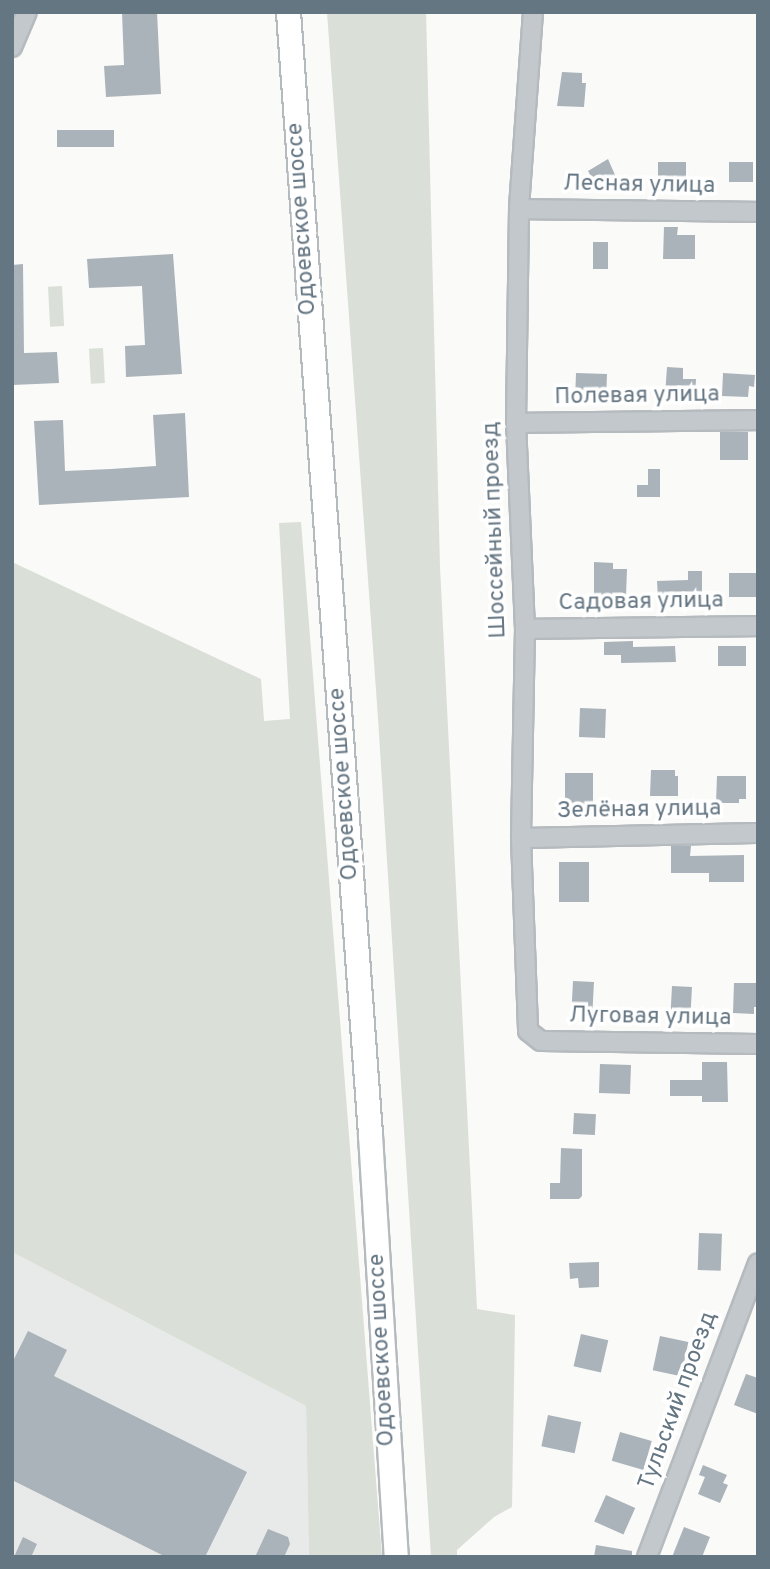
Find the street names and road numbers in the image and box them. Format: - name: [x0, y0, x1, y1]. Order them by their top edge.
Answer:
- street label: Одоевское шоссе: [282, 122, 324, 316]
- street label: Лесная улица: [563, 171, 715, 201]
- street label: Полевая улица: [554, 382, 720, 412]
- street label: Шоссейный проезд: [478, 421, 514, 639]
- street label: Садовая улица: [558, 588, 724, 618]
- street label: Одоевское шоссе: [324, 687, 366, 881]
- street label: Зелёная улица: [557, 796, 721, 826]
- street label: Луговая улица: [569, 1003, 731, 1033]
- street label: Одоевское шоссе: [364, 1253, 402, 1447]
- street label: Тульский проезд: [634, 1308, 724, 1494]

